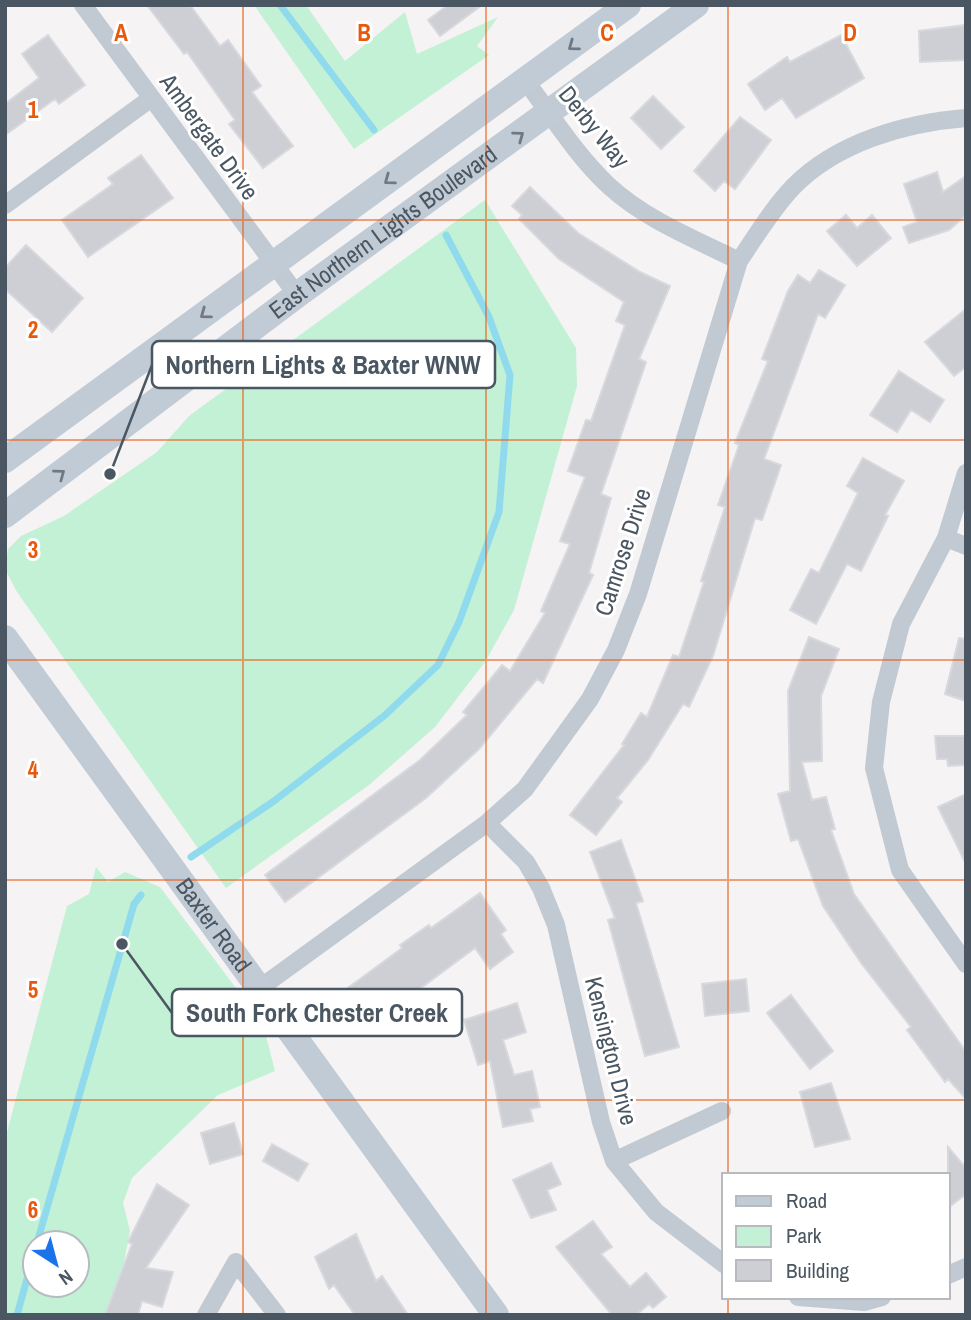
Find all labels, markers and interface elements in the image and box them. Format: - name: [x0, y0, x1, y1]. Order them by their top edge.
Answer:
- text: A: [114, 17, 128, 48]
- text: B: [357, 17, 371, 48]
- text: C: [600, 17, 614, 48]
- text: D: [843, 17, 857, 48]
- one-way arrow: [568, 37, 580, 50]
- street label: Ambergate Drive: [153, 66, 266, 206]
- street label: Derby Way: [552, 79, 638, 174]
- text: 1: [28, 94, 39, 125]
- one-way arrow: [511, 132, 524, 144]
- street label: East Northern Lights Boulevard: [262, 138, 503, 326]
- one-way arrow: [384, 171, 397, 184]
- one-way arrow: [200, 306, 213, 318]
- text: 2: [28, 314, 38, 345]
- callout: Northern Lights & Baxter WNW: [152, 341, 495, 388]
- text: Northern Lights & Baxter WNW: [165, 347, 481, 382]
- one-way arrow: [52, 470, 65, 482]
- street label: Camrose Drive: [586, 484, 658, 620]
- text: 3: [28, 534, 38, 565]
- text: 4: [28, 754, 39, 785]
- street label: Baxter Road: [169, 871, 259, 979]
- street label: Kensington Drive: [578, 973, 646, 1128]
- text: 5: [28, 974, 38, 1005]
- callout: South Fork Chester Creek: [172, 989, 462, 1036]
- text: South Fork Chester Creek: [186, 995, 448, 1030]
- legend: [722, 1173, 950, 1299]
- text: Road: [786, 1186, 827, 1215]
- text: 6: [28, 1194, 38, 1225]
- text: Park: [786, 1221, 822, 1250]
- north arrow: [21, 1229, 91, 1299]
- text: Building: [786, 1256, 850, 1285]
- text: N: [54, 1264, 78, 1292]

